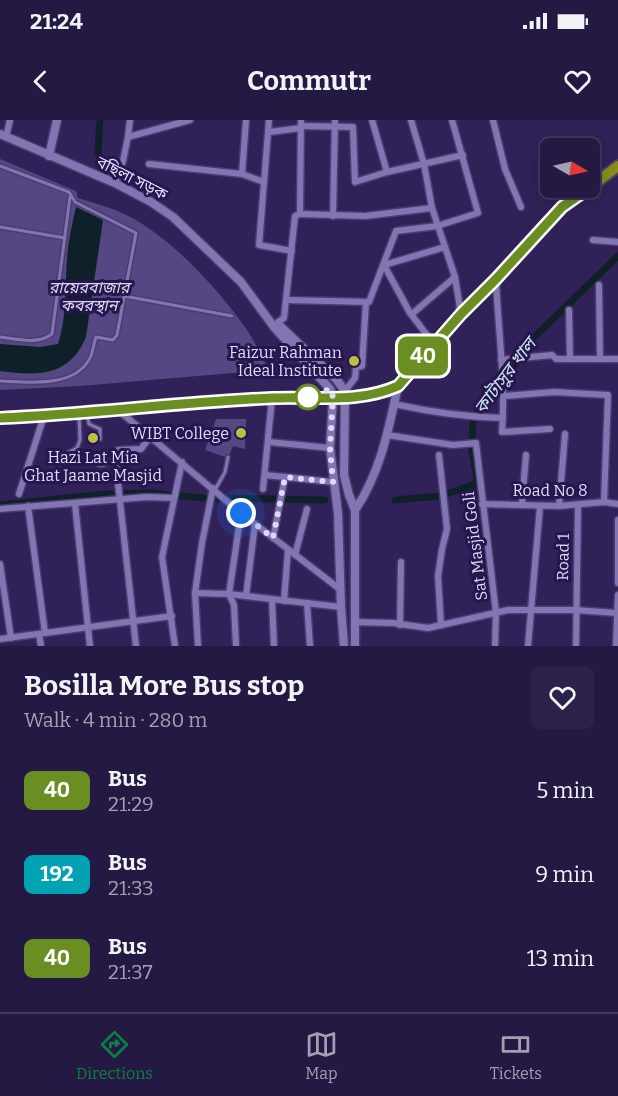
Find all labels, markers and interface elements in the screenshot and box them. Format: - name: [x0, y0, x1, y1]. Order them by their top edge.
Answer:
- text: 21:24: [30, 8, 83, 35]
- icon: back: [24, 65, 57, 98]
- text: Commutr: [247, 65, 371, 97]
- icon: heart: [561, 65, 594, 98]
- north arrow: [540, 138, 600, 198]
- map controls: [540, 138, 600, 198]
- street label: বছিলা সড়ক: [93, 152, 172, 204]
- park label: রায়েরবাজার কবরস্থান: [49, 278, 133, 315]
- water label: কাটাসুর খাল: [469, 331, 543, 418]
- line badge: 40: [396, 336, 450, 376]
- place label: Faizur Rahman Ideal Institute: [229, 343, 342, 380]
- text: 40: [410, 343, 436, 369]
- marker: Faizur Rahman Ideal Institute: [347, 354, 361, 368]
- unlabelled marker: [295, 384, 321, 410]
- place label: WIBT College: [131, 424, 229, 443]
- marker: WIBT College: [234, 426, 248, 440]
- marker: Hazi Lat Mia Ghat Jaame Masjid: [86, 431, 100, 445]
- place label: Hazi Lat Mia Ghat Jaame Masjid: [24, 448, 162, 485]
- street label: Road No 8: [512, 481, 588, 500]
- street label: Sat Masjid Goli: [459, 490, 491, 601]
- your location: [226, 498, 256, 528]
- street label: Road 1: [553, 533, 573, 581]
- button: heart: [531, 666, 594, 729]
- text: Bosilla More Bus stop: [24, 669, 304, 702]
- text: Walk · 4 min · 280 m: [24, 708, 207, 732]
- text: Bus: [108, 765, 147, 792]
- text: 40: [44, 777, 70, 803]
- text: 5 min: [536, 777, 594, 804]
- text: 21:29: [108, 792, 154, 816]
- text: Bus: [108, 849, 147, 876]
- text: 192: [40, 861, 74, 887]
- text: 9 min: [535, 861, 594, 888]
- text: 21:33: [108, 876, 154, 900]
- text: Bus: [108, 933, 147, 960]
- text: 40: [44, 945, 70, 971]
- text: 13 min: [527, 945, 594, 972]
- text: 21:37: [108, 960, 153, 984]
- tab: Directions: [76, 1028, 153, 1083]
- tab: Map: [305, 1028, 338, 1083]
- tab: Tickets: [490, 1028, 542, 1083]

